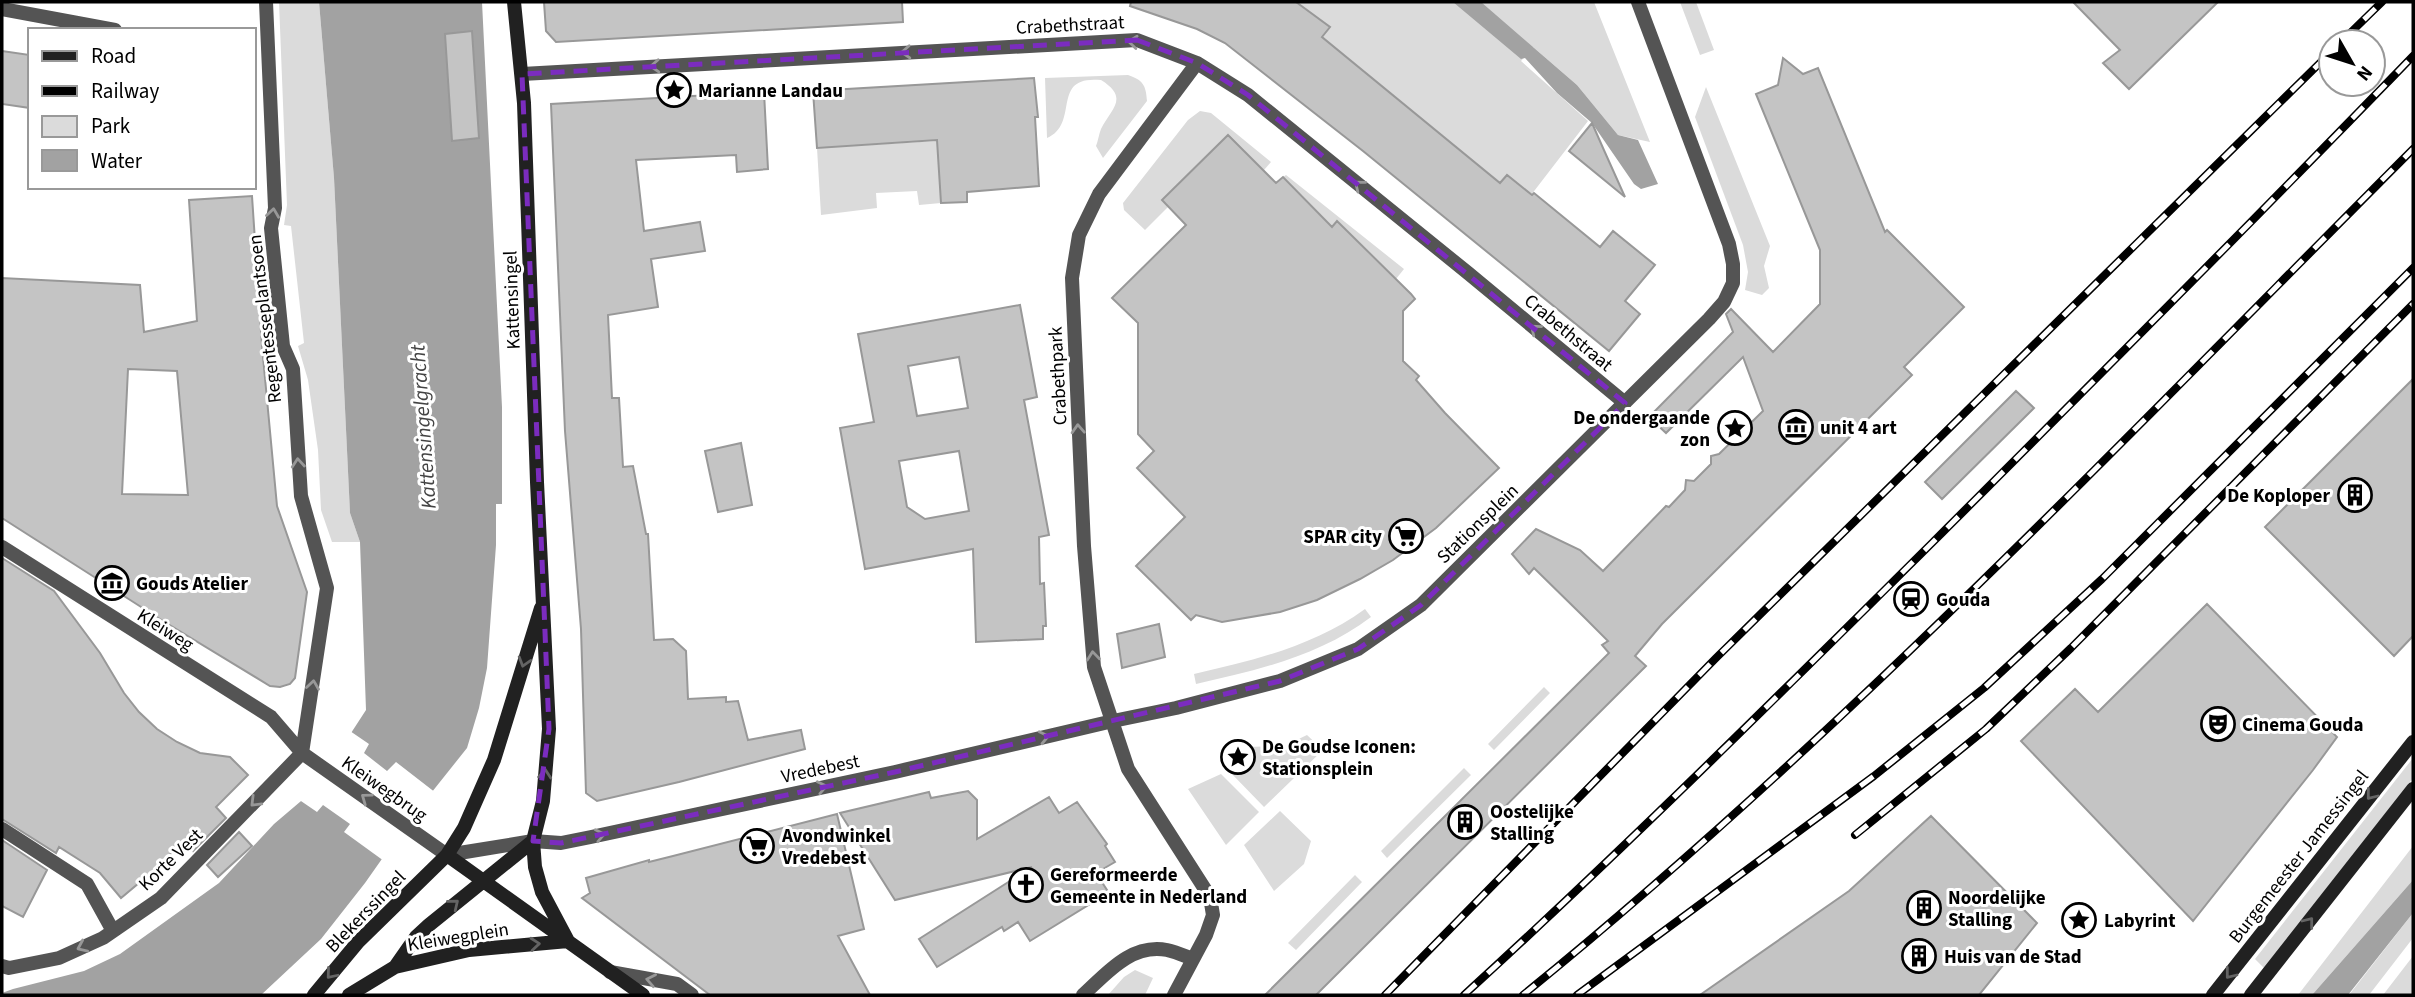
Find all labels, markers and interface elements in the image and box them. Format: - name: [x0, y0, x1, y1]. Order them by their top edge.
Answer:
- street label: Crabethstraat: [1015, 9, 1126, 42]
- legend: [28, 28, 256, 189]
- north arrow: [2317, 28, 2387, 98]
- one-way arrow: [1127, 35, 1138, 50]
- text: Road: [91, 41, 136, 71]
- one-way arrow: [900, 45, 911, 60]
- one-way arrow: [649, 59, 660, 74]
- text: N: [2350, 59, 2379, 86]
- place icon: Marianne Landau: [655, 71, 693, 109]
- text: Railway: [91, 76, 159, 106]
- place label: Marianne Landau: [698, 78, 843, 105]
- text: Park: [91, 111, 131, 141]
- text: Water: [91, 146, 143, 176]
- one-way arrow: [1354, 180, 1367, 193]
- one-way arrow: [266, 208, 281, 219]
- street label: Regentesseplantsoen: [242, 233, 289, 405]
- street label: Kattensingel: [497, 250, 528, 350]
- street label: Crabethstraat: [1518, 288, 1619, 379]
- street label: Crabethpark: [1042, 325, 1075, 426]
- one-way arrow: [1530, 325, 1543, 337]
- water label: Kattensingelgracht: [402, 343, 444, 510]
- place label: De ondergaande zon: [1573, 405, 1710, 454]
- museum icon: unit 4 art: [1777, 408, 1815, 446]
- place icon: De ondergaande zon: [1716, 409, 1754, 447]
- place label: unit 4 art: [1820, 415, 1897, 442]
- one-way arrow: [1071, 423, 1086, 434]
- one-way arrow: [291, 457, 306, 468]
- building icon: De Koploper: [2336, 476, 2374, 514]
- street label: Stationsplein: [1431, 478, 1525, 570]
- place label: De Koploper: [2227, 483, 2330, 510]
- supermarket icon: SPAR city: [1387, 517, 1425, 555]
- place label: SPAR city: [1303, 524, 1382, 551]
- museum icon: Gouds Atelier: [93, 564, 131, 602]
- place label: Gouds Atelier: [136, 571, 248, 598]
- station icon: Gouda: [1892, 580, 1930, 618]
- place label: Gouda: [1936, 587, 1990, 614]
- street label: Kleiweg: [132, 602, 199, 658]
- one-way arrow: [1086, 650, 1101, 661]
- one-way arrow: [518, 656, 533, 668]
- one-way arrow: [305, 680, 320, 691]
- theatre icon: Cinema Gouda: [2199, 705, 2237, 743]
- place label: Cinema Gouda: [2242, 712, 2363, 739]
- one-way arrow: [1038, 731, 1050, 745]
- place label: De Goudse Iconen: Stationsplein: [1262, 734, 1416, 783]
- place icon: De Goudse Iconen: Stationsplein: [1219, 738, 1257, 776]
- street label: Vredebest: [779, 748, 862, 791]
- street label: Kleiwegbrug: [336, 750, 433, 829]
- street label: Burgemeester Jamessingel: [2223, 764, 2376, 949]
- one-way arrow: [537, 768, 552, 779]
- one-way arrow: [816, 781, 828, 796]
- one-way arrow: [2366, 788, 2379, 800]
- one-way arrow: [250, 794, 263, 807]
- one-way arrow: [361, 794, 374, 806]
- place label: Oostelijke Stalling: [1490, 799, 1574, 848]
- building icon: Oostelijke Stalling: [1446, 803, 1484, 841]
- street label: Korte Vest: [133, 822, 210, 898]
- place label: Avondwinkel Vredebest: [781, 823, 891, 872]
- supermarket icon: Avondwinkel Vredebest: [738, 827, 776, 865]
- one-way arrow: [594, 829, 606, 843]
- place label: Gereformeerde Gemeente in Nederland: [1050, 862, 1247, 911]
- street label: Blekerssingel: [320, 865, 412, 959]
- church icon: Gereformeerde Gemeente in Nederland: [1007, 866, 1045, 904]
- place label: Noordelijke Stalling: [1948, 885, 2046, 934]
- building icon: Noordelijke Stalling: [1905, 889, 1943, 927]
- one-way arrow: [447, 900, 459, 913]
- place icon: Labyrint: [2060, 901, 2098, 939]
- place label: Labyrint: [2104, 908, 2175, 935]
- street label: Kleiwegplein: [406, 916, 511, 959]
- one-way arrow: [2300, 918, 2313, 930]
- one-way arrow: [530, 937, 541, 952]
- building icon: Huis van de Stad: [1900, 937, 1938, 975]
- one-way arrow: [77, 939, 89, 953]
- place label: Huis van de Stad: [1944, 944, 2082, 971]
- one-way arrow: [2226, 966, 2239, 978]
- one-way arrow: [327, 967, 340, 979]
- one-way arrow: [646, 973, 658, 988]

